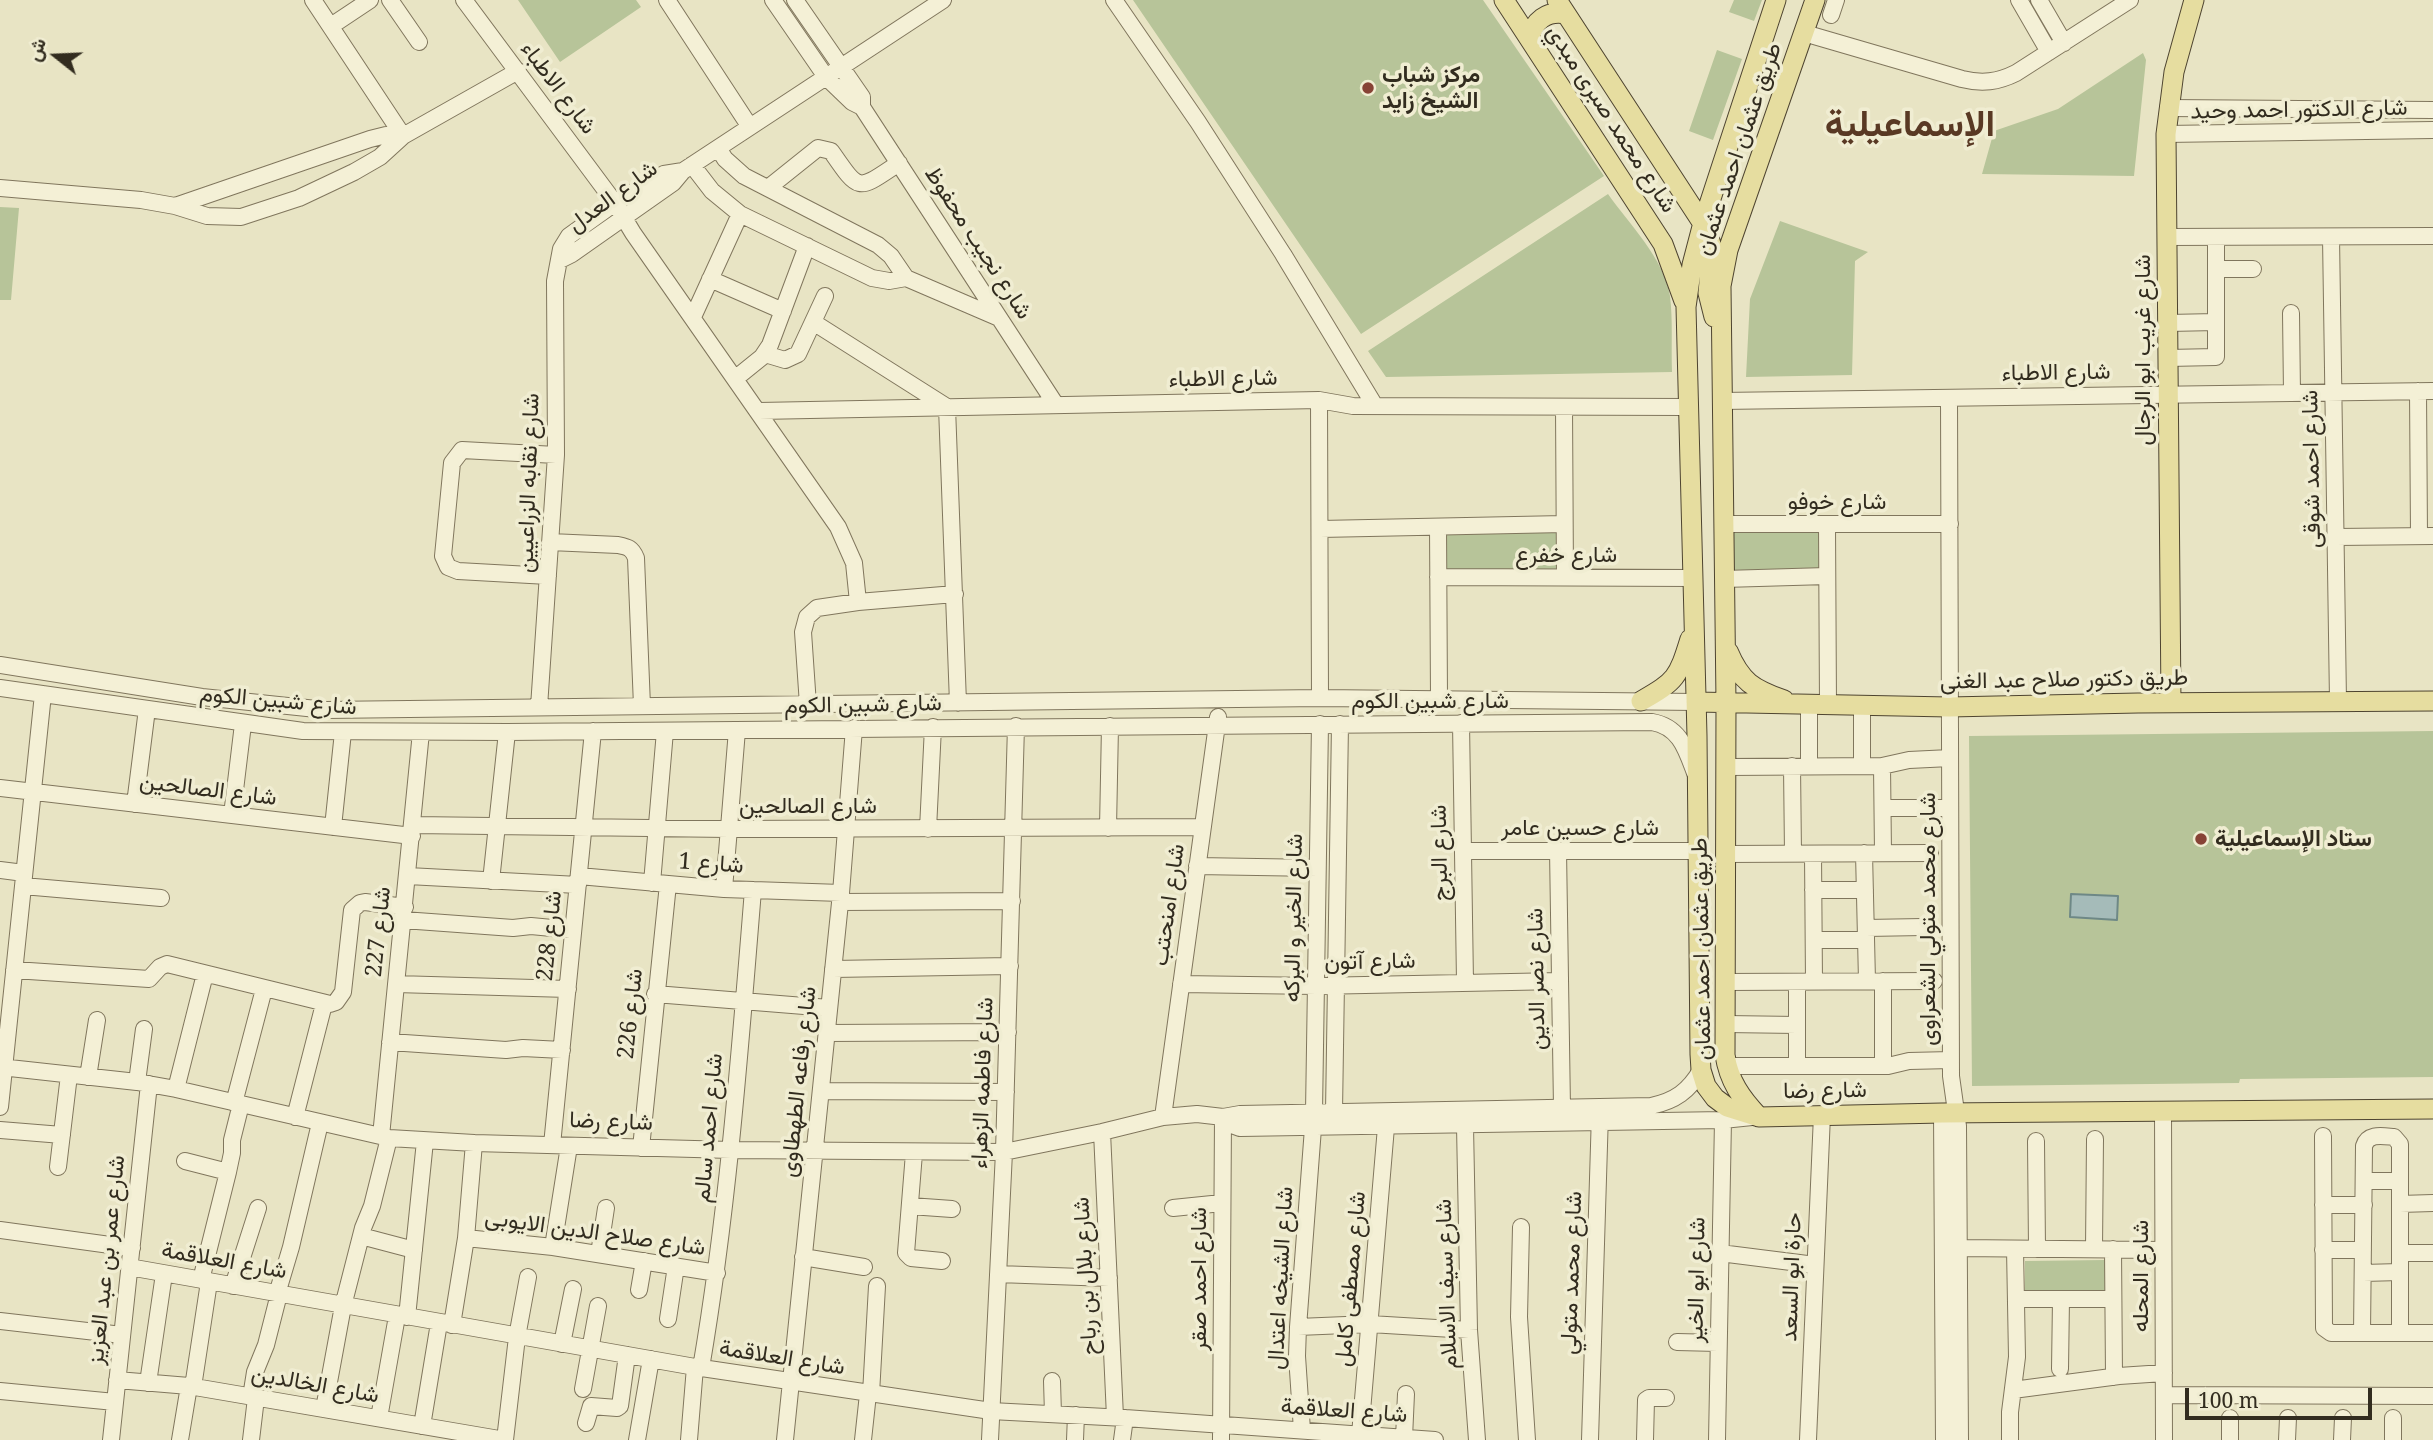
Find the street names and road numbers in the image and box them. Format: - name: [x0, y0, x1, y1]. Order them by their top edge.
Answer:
- street label: شارع محمد صبرى مبدي: [1540, 20, 1682, 218]
- street label: شارع الاطباء: [514, 36, 602, 140]
- street label: طريق عثمان احمد عثمان: [1690, 39, 1788, 259]
- street label: شارع الدكتور احمد وحيد: [2190, 94, 2408, 126]
- street label: شارع العدل: [563, 155, 663, 239]
- street label: شارع نجيب محفوظ: [918, 161, 1038, 325]
- street label: شارع غريب ابو الرجال: [2129, 254, 2157, 446]
- street label: شارع الاطباء: [2001, 358, 2111, 388]
- street label: شارع الاطباء: [1168, 364, 1278, 394]
- street label: شارع احمد شوقى: [2297, 390, 2327, 548]
- street label: شارع نقابه الزراعيين: [512, 393, 546, 573]
- street label: شارع خوفو: [1788, 488, 1886, 516]
- street label: شارع خفرع: [1515, 541, 1617, 569]
- street label: طريق دكتور صلاح عبد الغنى: [1940, 664, 2188, 696]
- street label: شارع شبين الكوم: [198, 680, 358, 722]
- street label: شارع شبين الكوم: [1351, 687, 1509, 715]
- street label: شارع شبين الكوم: [784, 690, 942, 720]
- street label: شارع الصالحين: [138, 768, 278, 812]
- street label: شارع الصالحين: [739, 792, 877, 820]
- street label: شارع محمد متولي الشعراوى: [1914, 792, 1942, 1046]
- street label: شارع البرج: [1425, 805, 1455, 901]
- street label: شارع حسين عامر: [1501, 814, 1659, 842]
- street label: شارع الخير و البركه: [1279, 833, 1309, 1003]
- street label: طريق عثمان احمد عثمان: [1686, 837, 1718, 1061]
- street label: شارع امنحتب: [1147, 842, 1191, 968]
- street label: شارع 1: [678, 848, 744, 880]
- street label: شارع 227: [361, 885, 397, 979]
- street label: شارع 228: [532, 889, 568, 983]
- street label: شارع نصر الدين: [1522, 908, 1552, 1050]
- street label: شارع آتون: [1324, 947, 1416, 977]
- street label: شارع 226: [613, 967, 649, 1061]
- street label: شارع رفاعه الطهطاوى: [775, 985, 823, 1179]
- street label: شارع فاطمه الزهراء: [966, 997, 1000, 1169]
- street label: شارع احمد سالم: [689, 1052, 729, 1204]
- street label: شارع رضا: [1783, 1076, 1867, 1106]
- street label: شارع رضا: [569, 1107, 653, 1137]
- street label: شارع عمر بن عبد العزيز: [82, 1154, 132, 1366]
- street label: شارع الشيخه اعتدال: [1262, 1186, 1300, 1370]
- street label: شارع مصطفى كامل: [1330, 1190, 1372, 1368]
- street label: شارع محمد متولي: [1555, 1191, 1589, 1355]
- street label: شارع بلال بن رباح: [1068, 1196, 1104, 1356]
- street label: شارع سيف الاسلام: [1430, 1198, 1464, 1370]
- street label: شارع صلاح الدين الايوبى: [483, 1204, 707, 1262]
- street label: شارع احمد صقر: [1185, 1207, 1213, 1351]
- street label: حارة ابو السعد: [1776, 1212, 1808, 1342]
- street label: شارع ابو الخير: [1682, 1217, 1712, 1343]
- street label: شارع المحله: [2127, 1220, 2155, 1332]
- street label: شارع العلاقمة: [159, 1236, 289, 1286]
- street label: شارع العلاقمة: [717, 1334, 847, 1382]
- street label: شارع الخالدين: [249, 1360, 381, 1410]
- street label: شارع العلاقمة: [1280, 1393, 1408, 1429]

